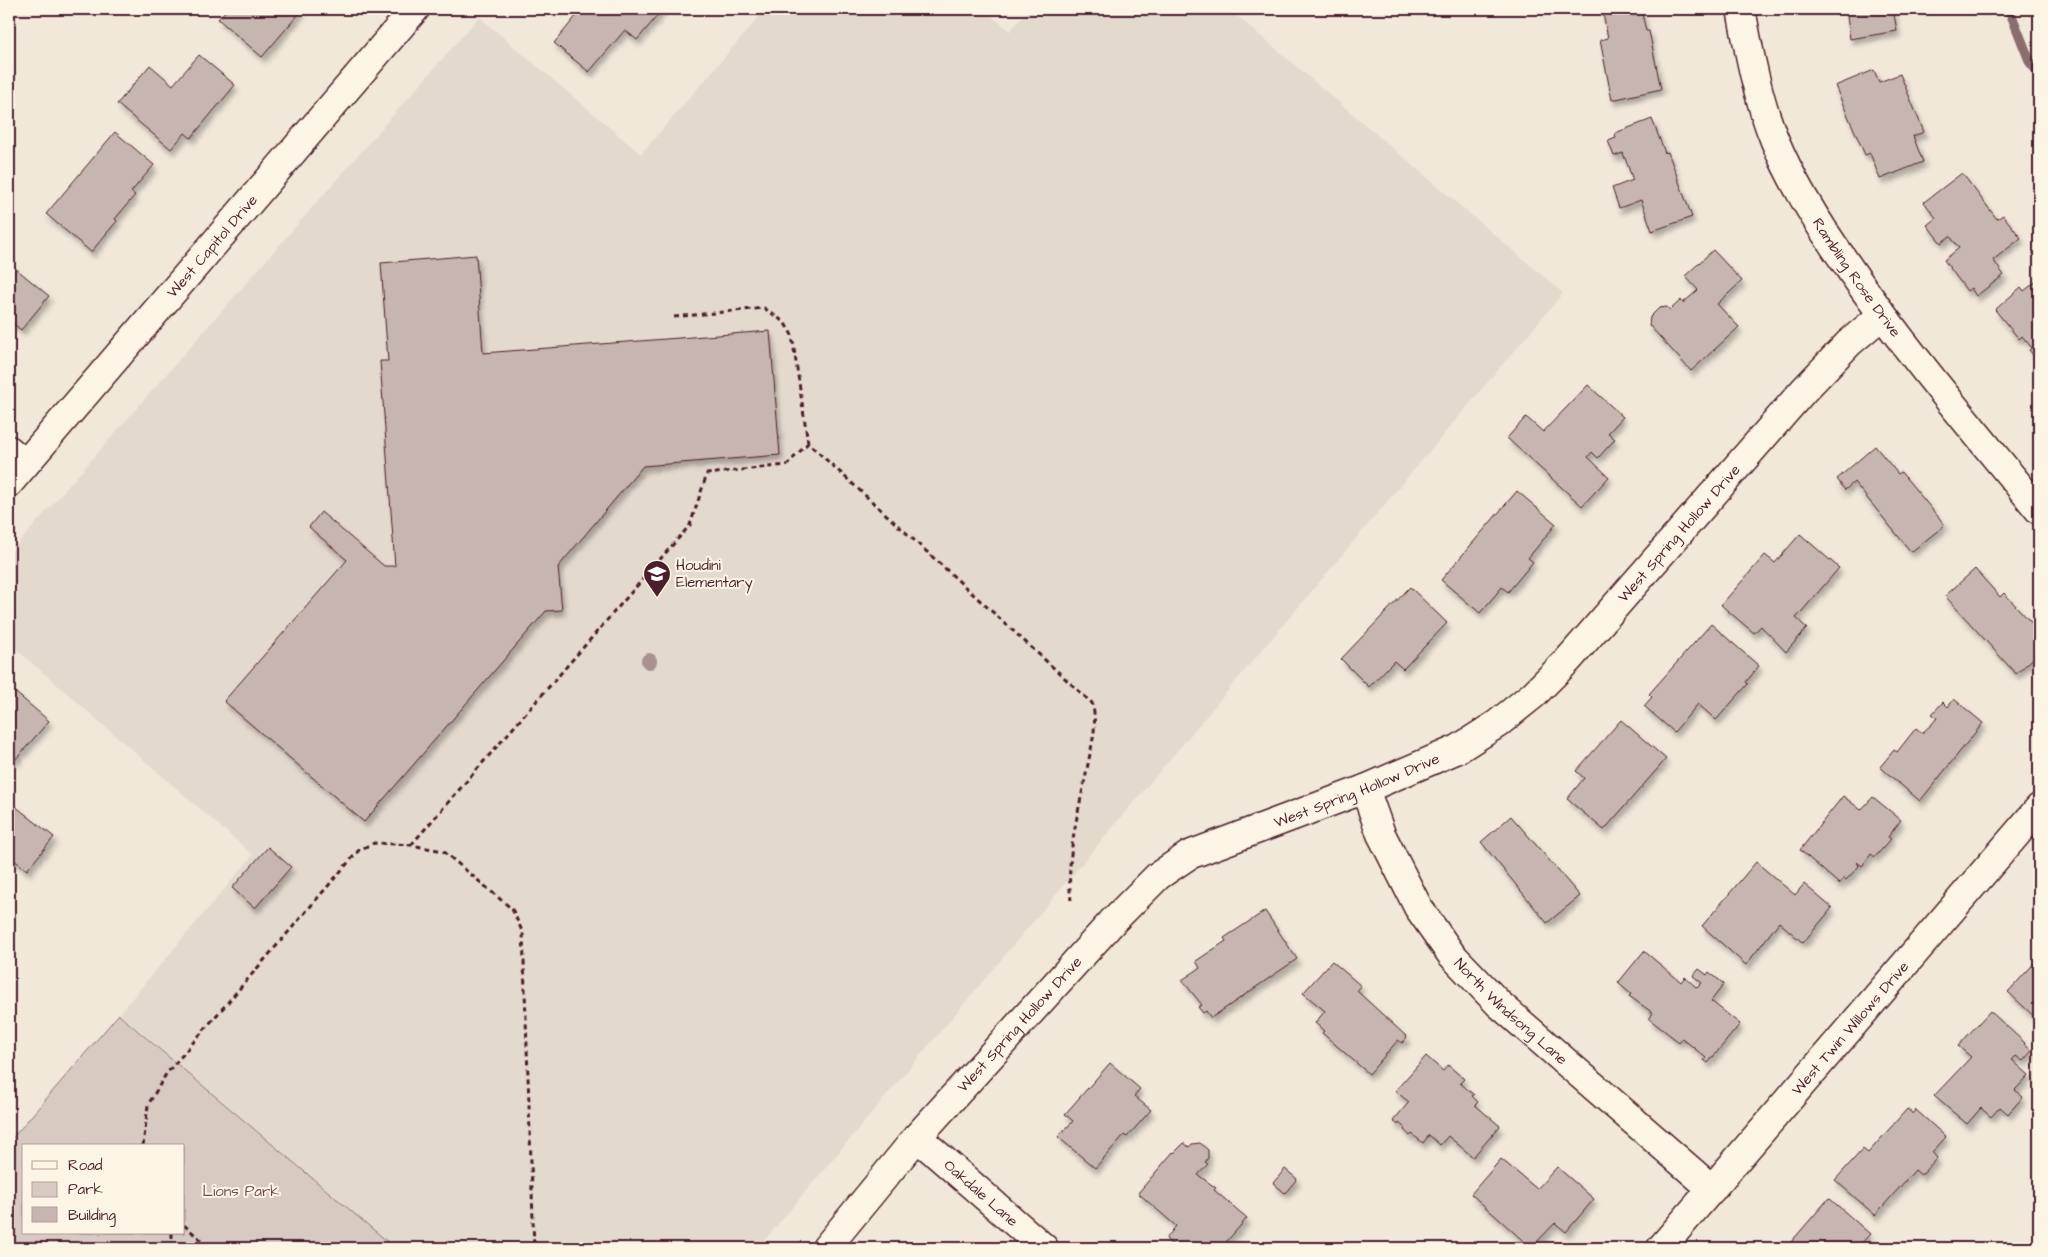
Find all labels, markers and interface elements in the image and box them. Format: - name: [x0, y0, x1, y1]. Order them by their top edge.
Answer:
- street label: West Capitol Drive: [162, 190, 263, 303]
- street label: Rambling Rose Drive: [1807, 214, 1906, 342]
- street label: West Spring Hollow Drive: [1613, 460, 1745, 607]
- place label: Houdini Elementary: [676, 555, 753, 594]
- school or university icon: Houdini Elementary: [642, 559, 672, 598]
- street label: West Spring Hollow Drive: [1271, 748, 1443, 833]
- street label: West Spring Hollow Drive: [953, 952, 1087, 1097]
- street label: North Windsong Lane: [1449, 954, 1572, 1070]
- street label: West Twin Willows Drive: [1787, 957, 1914, 1100]
- legend: [22, 1144, 185, 1234]
- text: Road: [68, 1155, 103, 1176]
- street label: Oakdale Lane: [939, 1155, 1022, 1232]
- text: Park: [68, 1179, 103, 1200]
- park label: Lions Park: [203, 1181, 279, 1202]
- text: Building: [68, 1205, 116, 1227]

